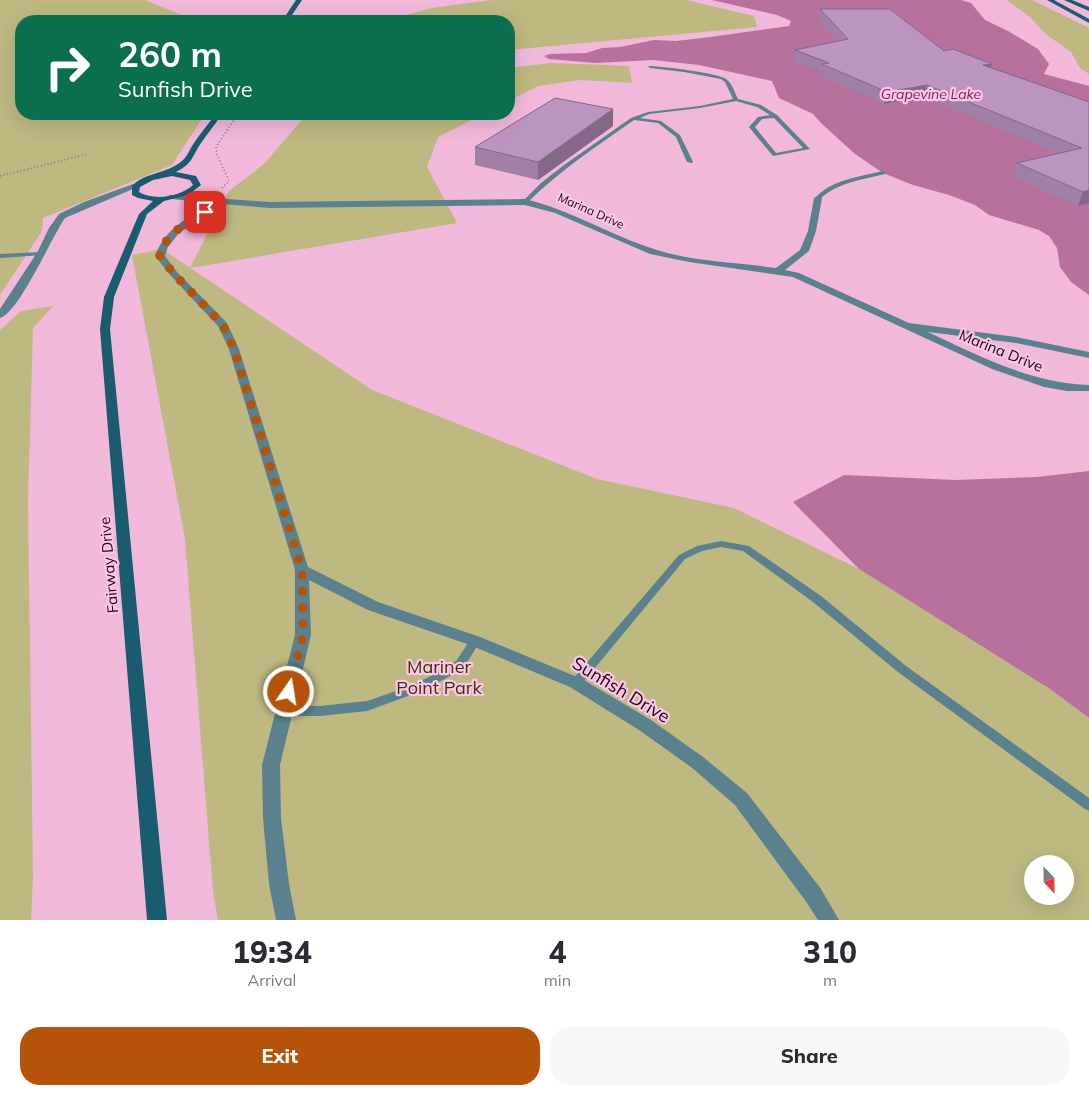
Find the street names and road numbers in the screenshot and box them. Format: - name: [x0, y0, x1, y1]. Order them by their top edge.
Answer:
- street label: Marina Drive: [556, 189, 627, 232]
- street label: Marina Drive: [956, 325, 1046, 376]
- street label: Fairway Drive: [95, 516, 122, 614]
- street label: Sunfish Drive: [568, 651, 674, 728]

